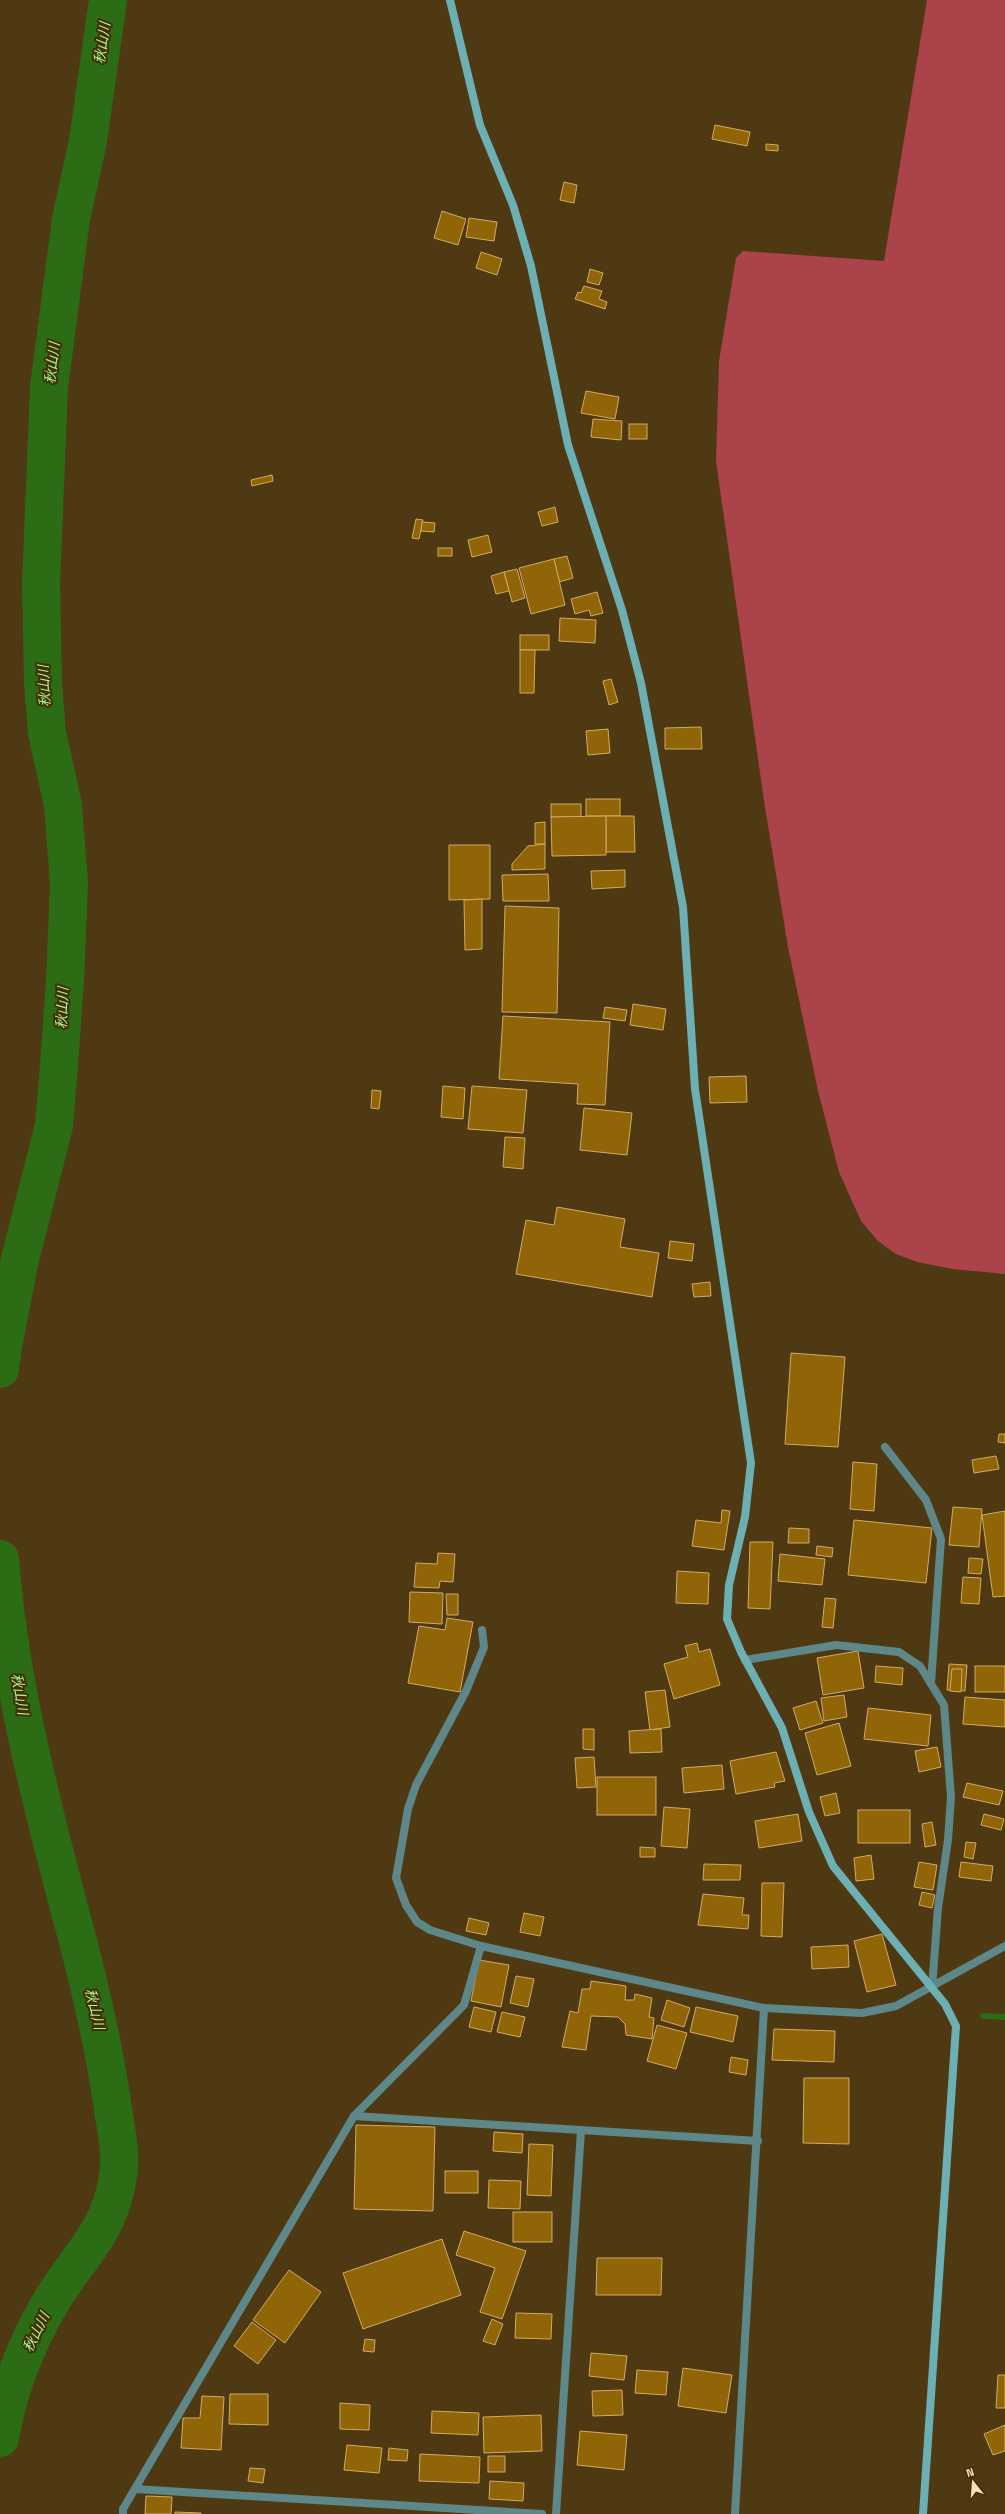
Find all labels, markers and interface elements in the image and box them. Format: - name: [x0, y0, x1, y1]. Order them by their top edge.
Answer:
- water label: 秋山川: [90, 19, 114, 65]
- water label: 秋山川: [41, 339, 64, 385]
- water label: 秋山川: [34, 663, 54, 707]
- water label: 秋山川: [52, 985, 72, 1029]
- water label: 秋山川: [7, 1672, 33, 1718]
- water label: 秋山川: [81, 1986, 109, 2033]
- water label: 秋山川: [19, 2307, 54, 2355]
- north arrow: [953, 2462, 993, 2502]
- text: N: [965, 2465, 976, 2480]

